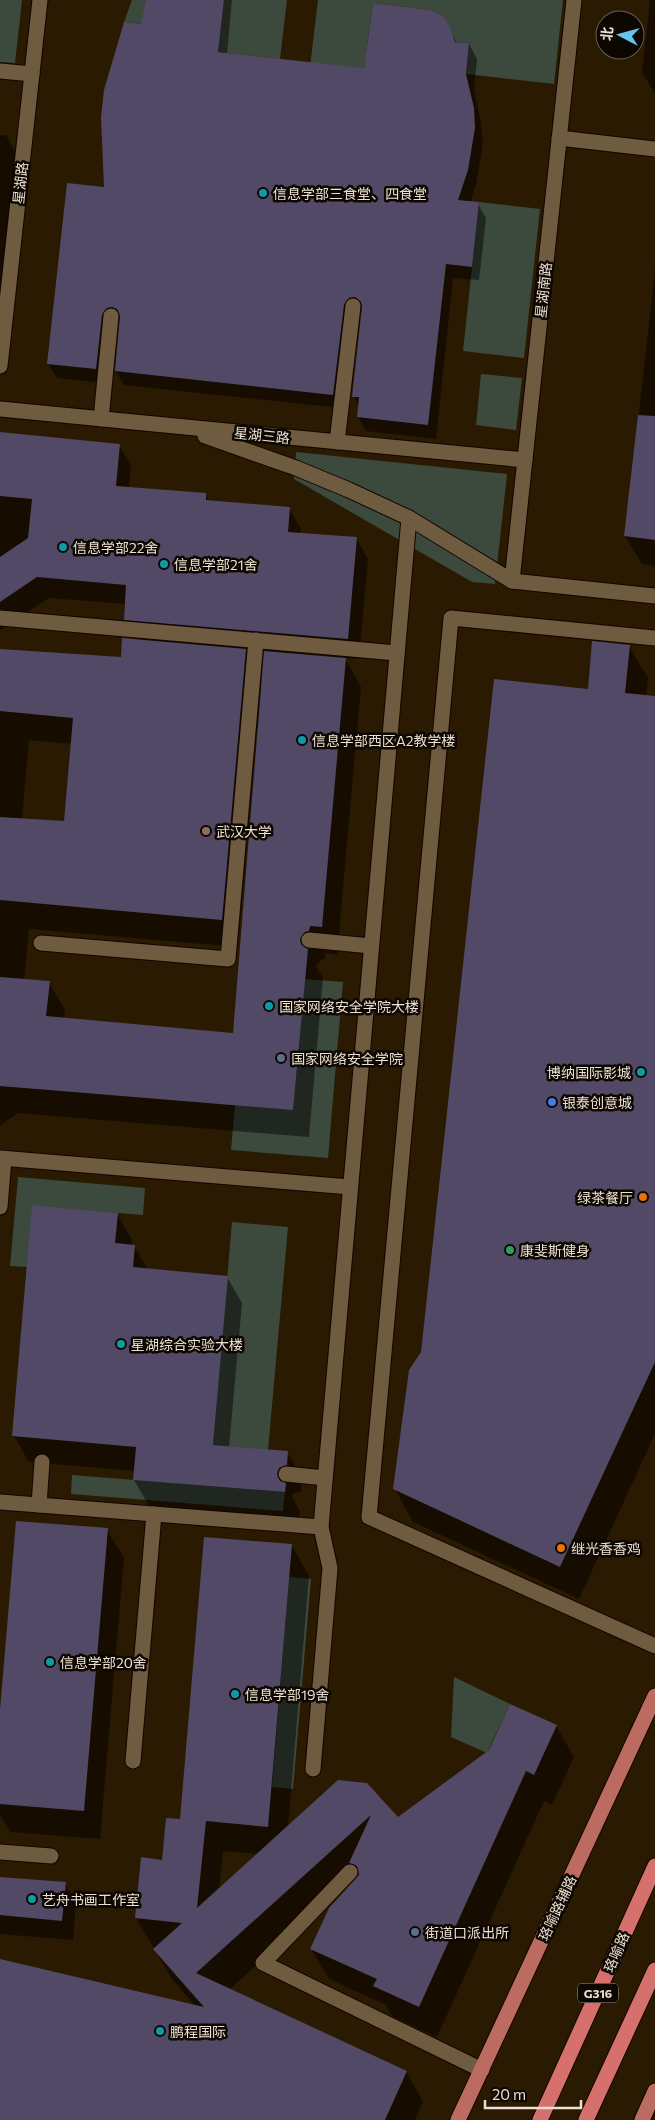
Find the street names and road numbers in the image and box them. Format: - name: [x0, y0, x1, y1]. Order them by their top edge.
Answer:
- street label: 星湖路: [9, 161, 31, 205]
- street label: 星湖南路: [532, 261, 554, 319]
- street label: 星湖三路: [233, 424, 291, 446]
- street label: 珞喻路辅路: [535, 1873, 579, 1943]
- street label: 珞喻路: [600, 1929, 632, 1975]
- road number: G316: [578, 1984, 618, 2002]

